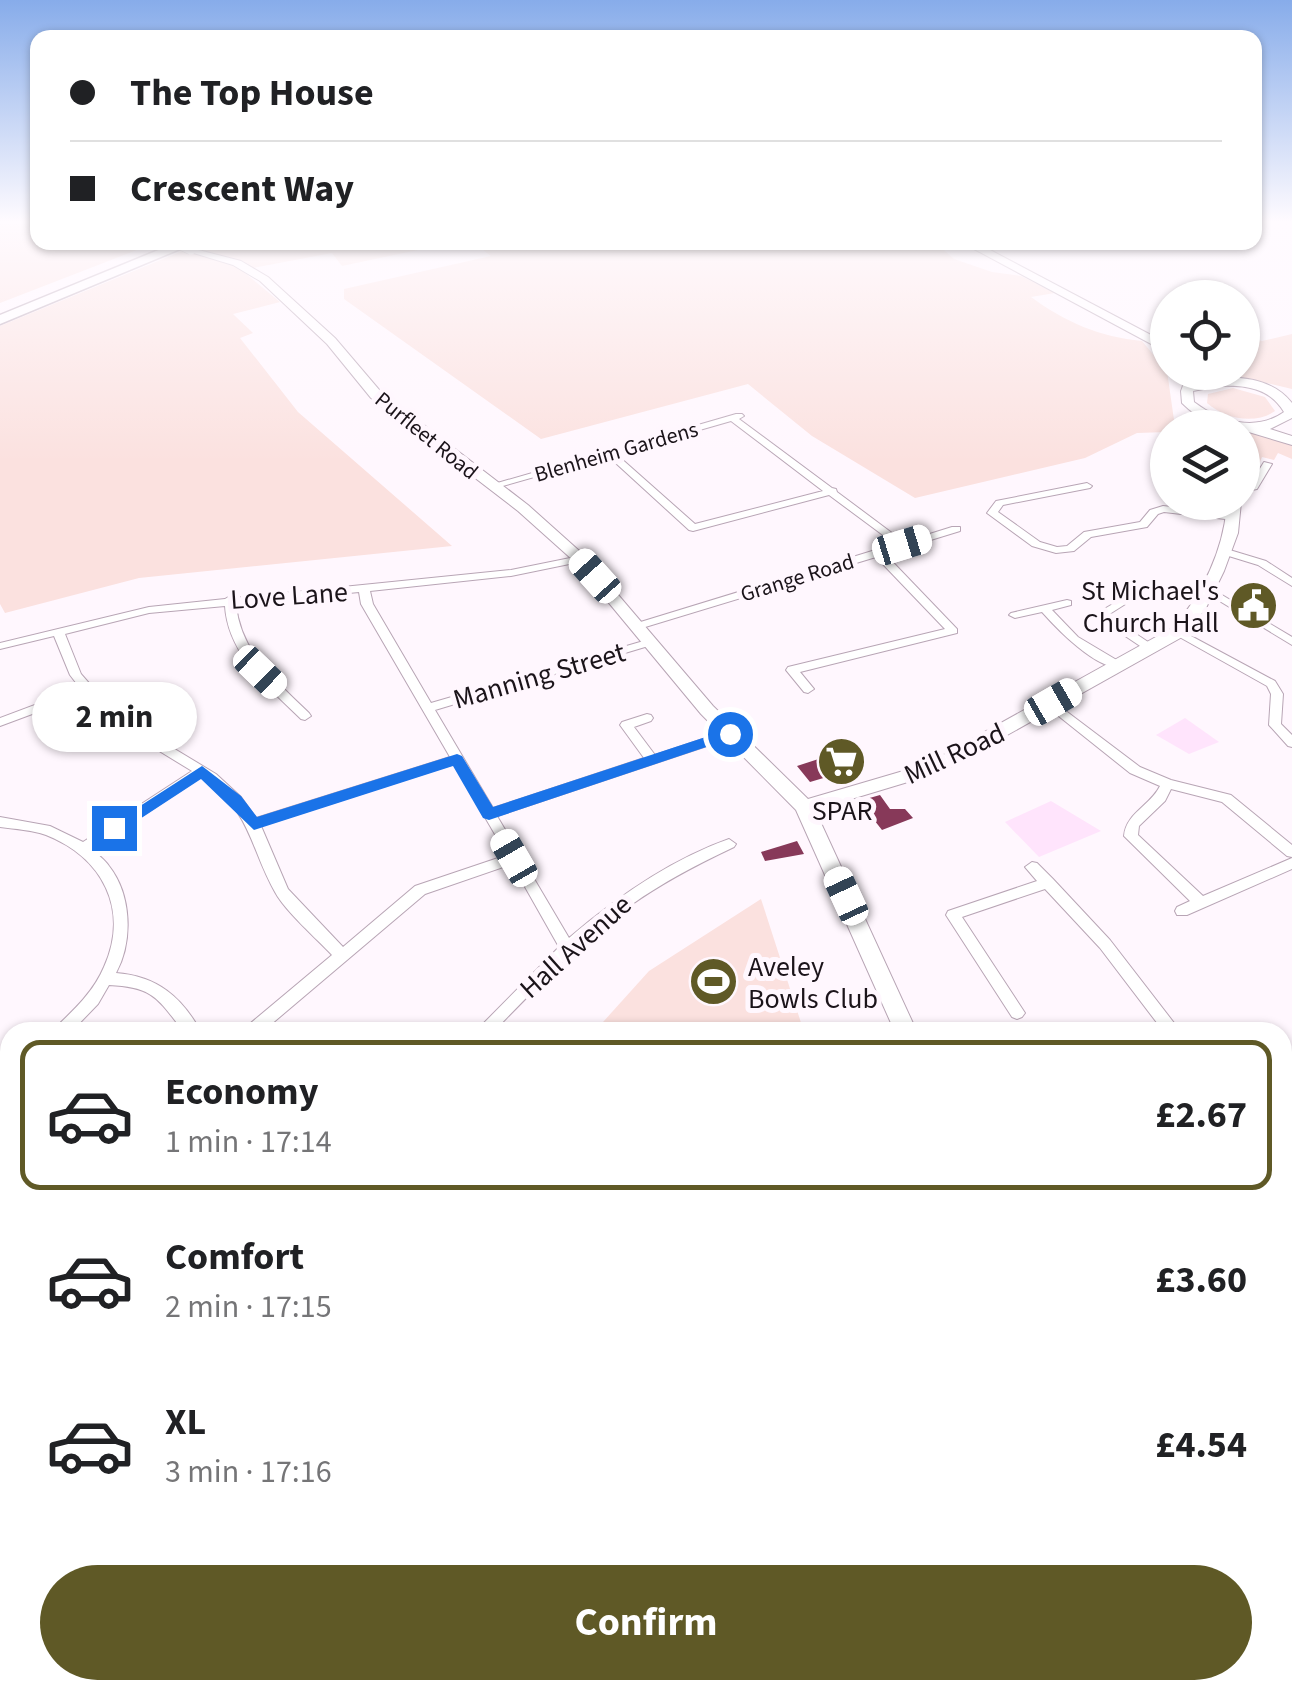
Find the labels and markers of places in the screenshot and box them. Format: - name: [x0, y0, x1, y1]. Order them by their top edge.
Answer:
- place label: St Michael's Church Hall: [1081, 571, 1219, 643]
- public building icon: St Michael's Church Hall: [1228, 580, 1280, 632]
- supermarket icon: SPAR: [816, 736, 868, 788]
- place label: SPAR: [812, 791, 872, 831]
- place label: Aveley Bowls Club: [748, 947, 878, 1019]
- sports icon: Aveley Bowls Club: [687, 956, 739, 1008]

